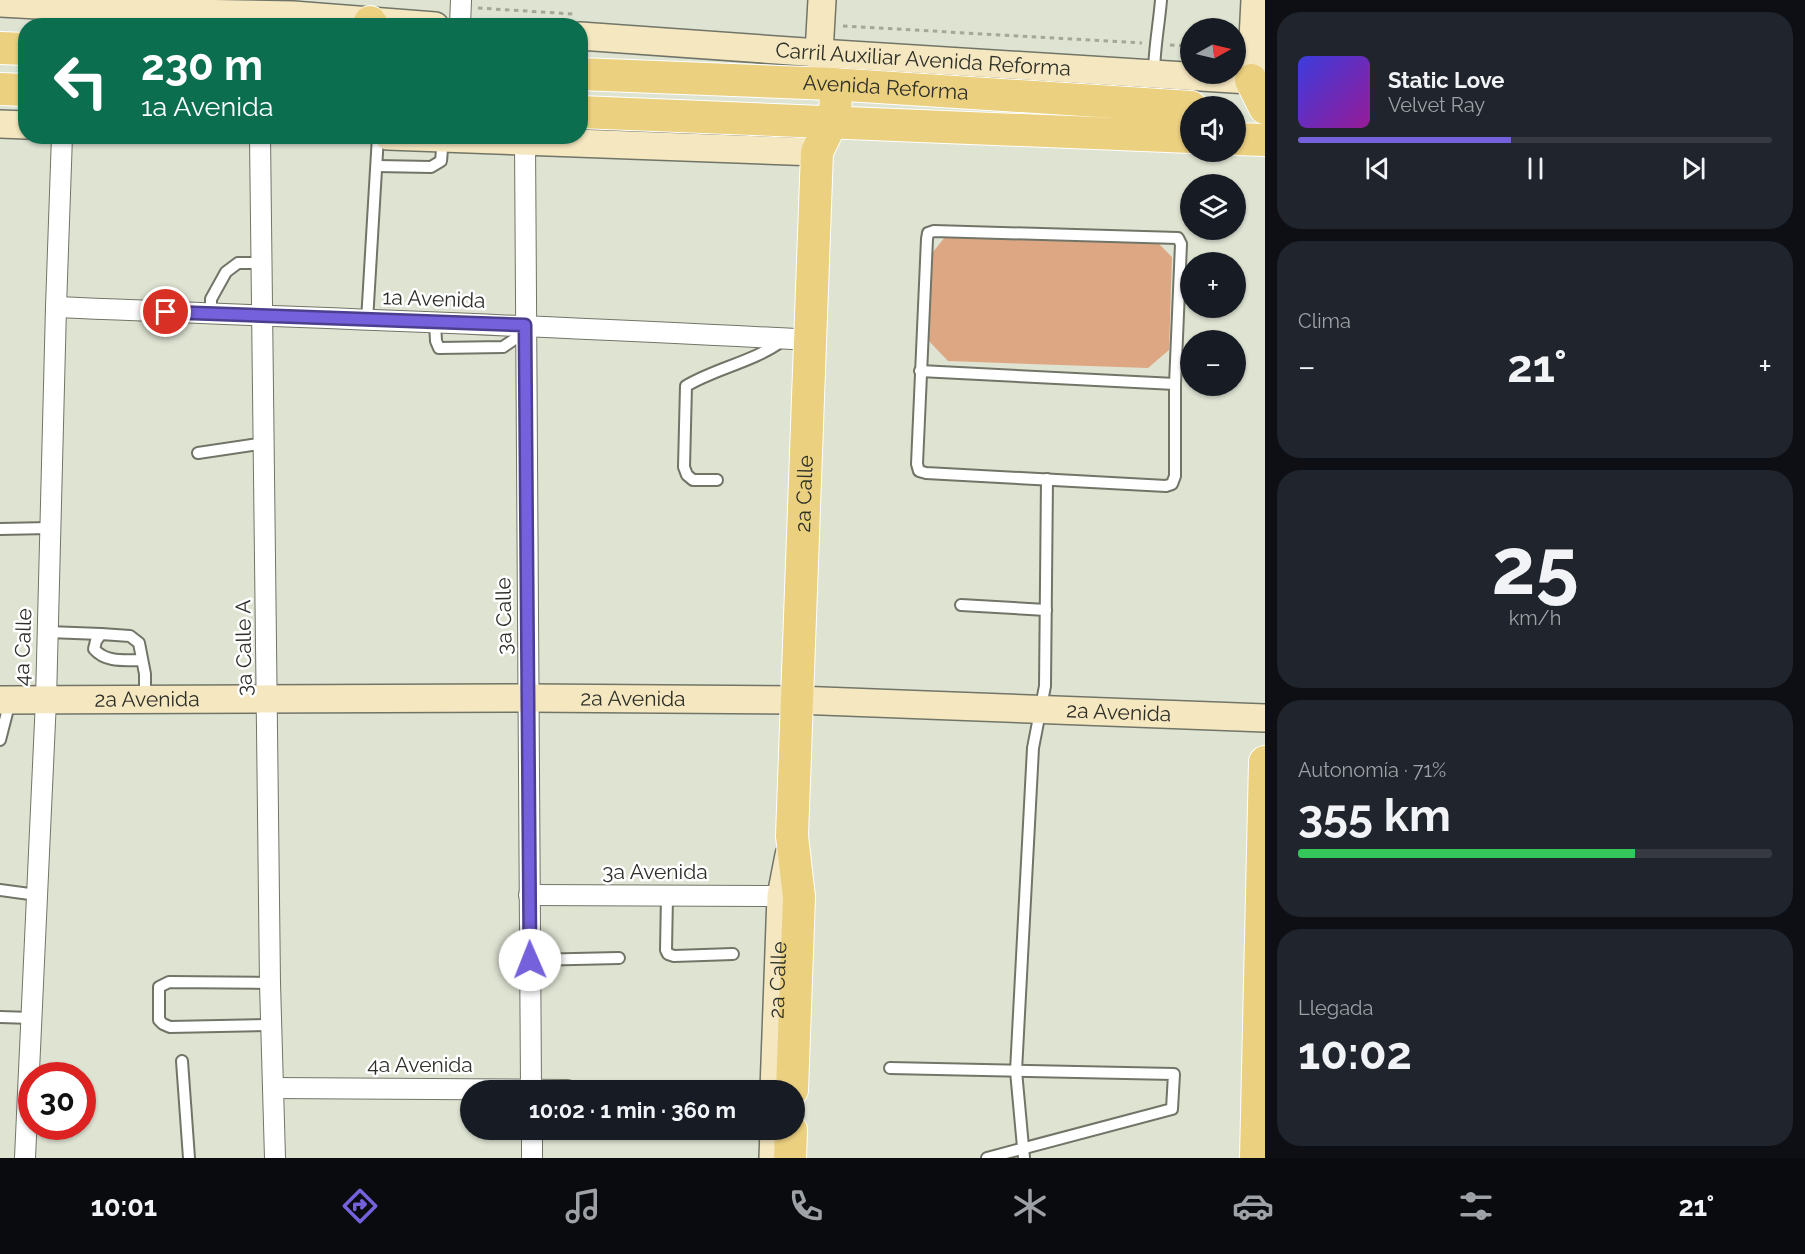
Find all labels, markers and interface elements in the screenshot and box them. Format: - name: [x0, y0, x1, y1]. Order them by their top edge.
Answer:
- north arrow: [1180, 18, 1246, 84]
- map controls: [1180, 18, 1246, 396]
- street label: Carril Auxiliar Avenida Reforma: [775, 37, 1072, 81]
- text: 230 m: [141, 41, 263, 90]
- icon: left: [42, 42, 120, 120]
- text: Static Love: [1388, 67, 1505, 93]
- street label: Avenida Reforma: [802, 70, 969, 105]
- text: 1a Avenida: [141, 91, 274, 122]
- text: Velvet Ray: [1388, 93, 1485, 117]
- button: sound: [1180, 96, 1246, 162]
- icon: previous: [1361, 152, 1394, 185]
- icon: pause: [1519, 152, 1552, 185]
- icon: next: [1677, 152, 1710, 185]
- button: layers: [1180, 174, 1246, 240]
- button: +: [1180, 252, 1246, 318]
- street label: 1a Avenida: [382, 284, 486, 313]
- pin: [140, 286, 191, 337]
- icon: arrive: [149, 295, 182, 328]
- text: Clima: [1298, 309, 1351, 333]
- button: −: [1180, 330, 1246, 396]
- text: 21°: [1507, 340, 1567, 393]
- text: −: [1298, 347, 1316, 386]
- text: +: [1758, 347, 1772, 386]
- street label: 2a Calle: [790, 455, 818, 533]
- text: 25: [1491, 521, 1579, 612]
- street label: 3a Calle: [490, 577, 517, 655]
- street label: 3a Calle A: [230, 600, 257, 696]
- text: km/h: [1509, 606, 1561, 630]
- street label: 4a Calle: [9, 608, 36, 686]
- street label: 2a Avenida: [580, 685, 686, 711]
- street label: 2a Avenida: [94, 686, 200, 712]
- street label: 2a Avenida: [1066, 697, 1172, 726]
- text: Autonomía · 71%: [1298, 758, 1446, 782]
- text: 355 km: [1298, 789, 1451, 842]
- street label: 3a Avenida: [602, 859, 708, 884]
- position arrow: [498, 928, 562, 992]
- street label: 2a Calle: [764, 941, 791, 1019]
- text: Llegada: [1298, 996, 1373, 1020]
- text: 10:02: [1298, 1027, 1412, 1080]
- street label: 4a Avenida: [367, 1052, 473, 1077]
- speed limit sign: 30: [18, 1062, 96, 1140]
- text: 10:02 · 1 min · 360 m: [529, 1097, 736, 1123]
- icon: directions: [339, 1185, 381, 1227]
- icon: music: [562, 1185, 604, 1227]
- icon: phone: [785, 1185, 827, 1227]
- icon: climate: [1009, 1185, 1051, 1227]
- icon: car: [1232, 1185, 1274, 1227]
- icon: filters: [1455, 1185, 1497, 1227]
- text: 10:01: [91, 1191, 157, 1222]
- text: 21°: [1679, 1191, 1714, 1222]

